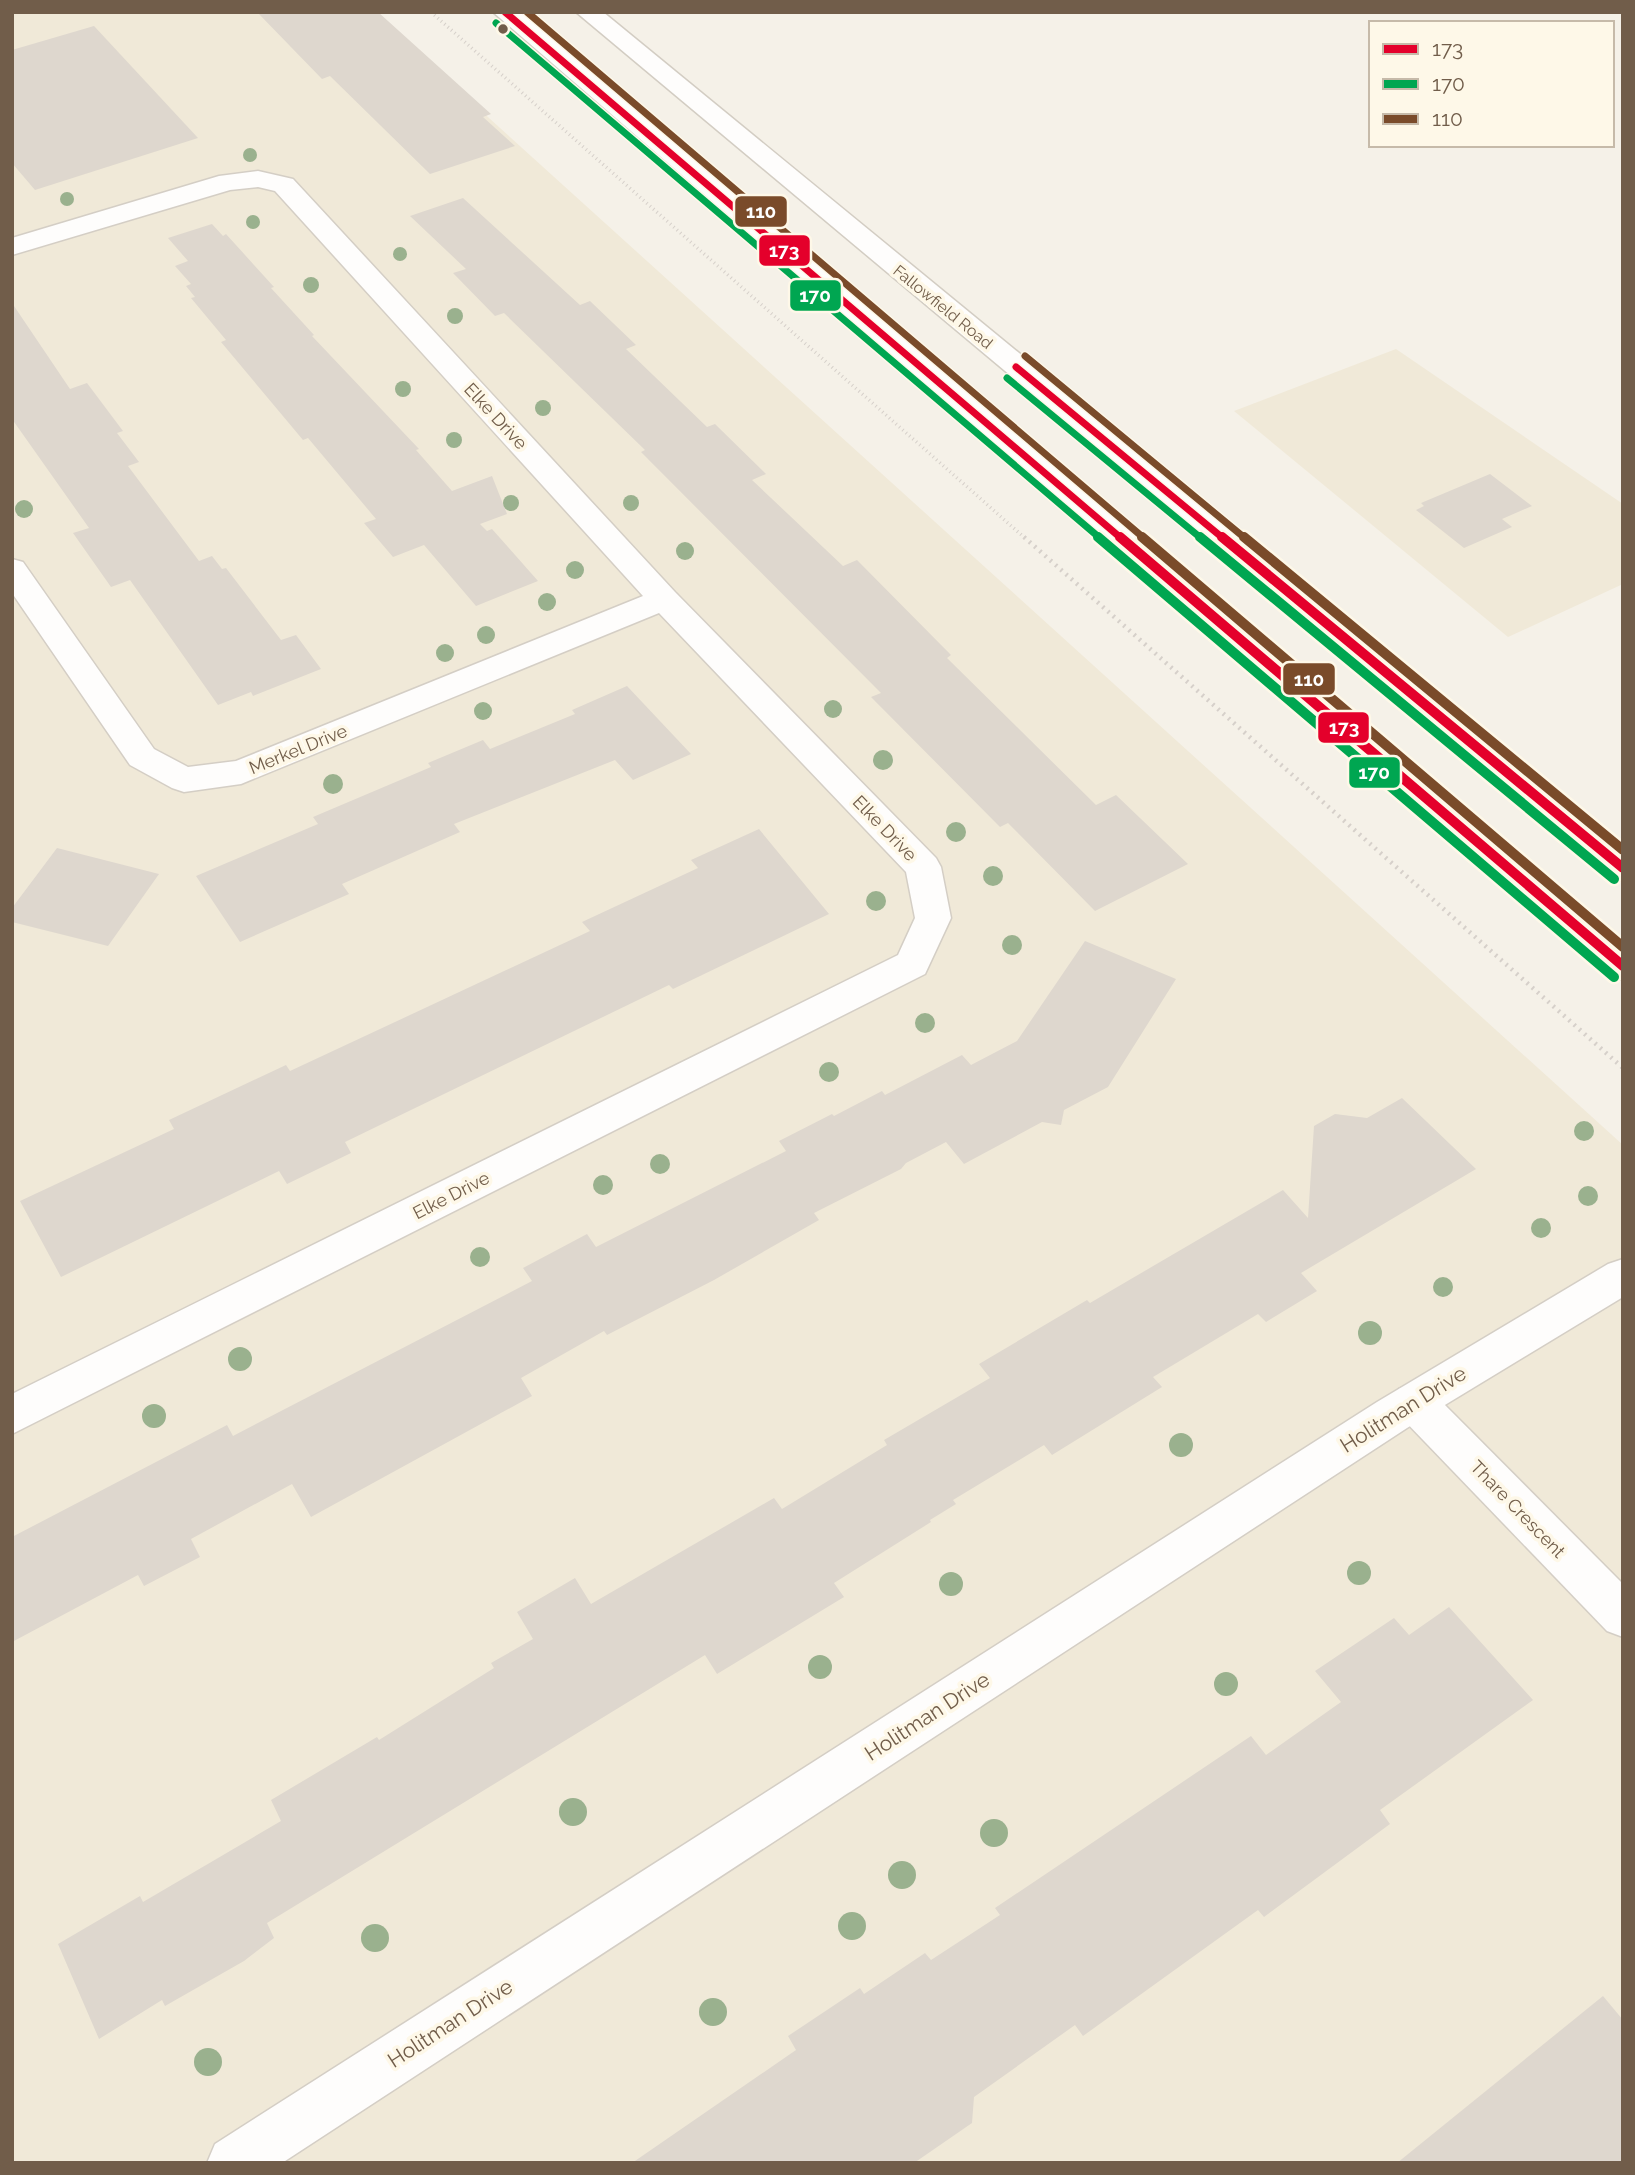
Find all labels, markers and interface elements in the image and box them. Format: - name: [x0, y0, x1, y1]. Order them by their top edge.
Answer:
- legend: [1369, 21, 1614, 147]
- unlabelled marker: [496, 22, 510, 36]
- text: 173: [1432, 36, 1463, 61]
- text: 170: [1432, 71, 1465, 96]
- text: 110: [1432, 106, 1463, 131]
- line badge: 110: [734, 195, 788, 228]
- text: 110: [746, 200, 776, 222]
- line badge: 173: [758, 234, 811, 267]
- text: 173: [769, 239, 799, 261]
- street label: Fallowfield Road: [890, 261, 997, 353]
- line badge: 170: [789, 279, 842, 312]
- text: 170: [799, 284, 831, 306]
- street label: Elke Drive: [460, 378, 532, 454]
- line badge: 110: [1282, 662, 1336, 696]
- text: 110: [1294, 668, 1324, 690]
- line badge: 173: [1317, 711, 1370, 744]
- text: 173: [1329, 716, 1359, 738]
- street label: Merkel Drive: [246, 720, 351, 778]
- line badge: 170: [1348, 756, 1401, 789]
- text: 170: [1358, 761, 1390, 783]
- street label: Elke Drive: [849, 791, 922, 865]
- street label: Elke Drive: [409, 1167, 493, 1223]
- street label: Holitman Drive: [1335, 1360, 1471, 1458]
- street label: Thare Crescent: [1466, 1456, 1570, 1562]
- street label: Holitman Drive: [860, 1666, 994, 1766]
- street label: Holitman Drive: [383, 1973, 517, 2073]

